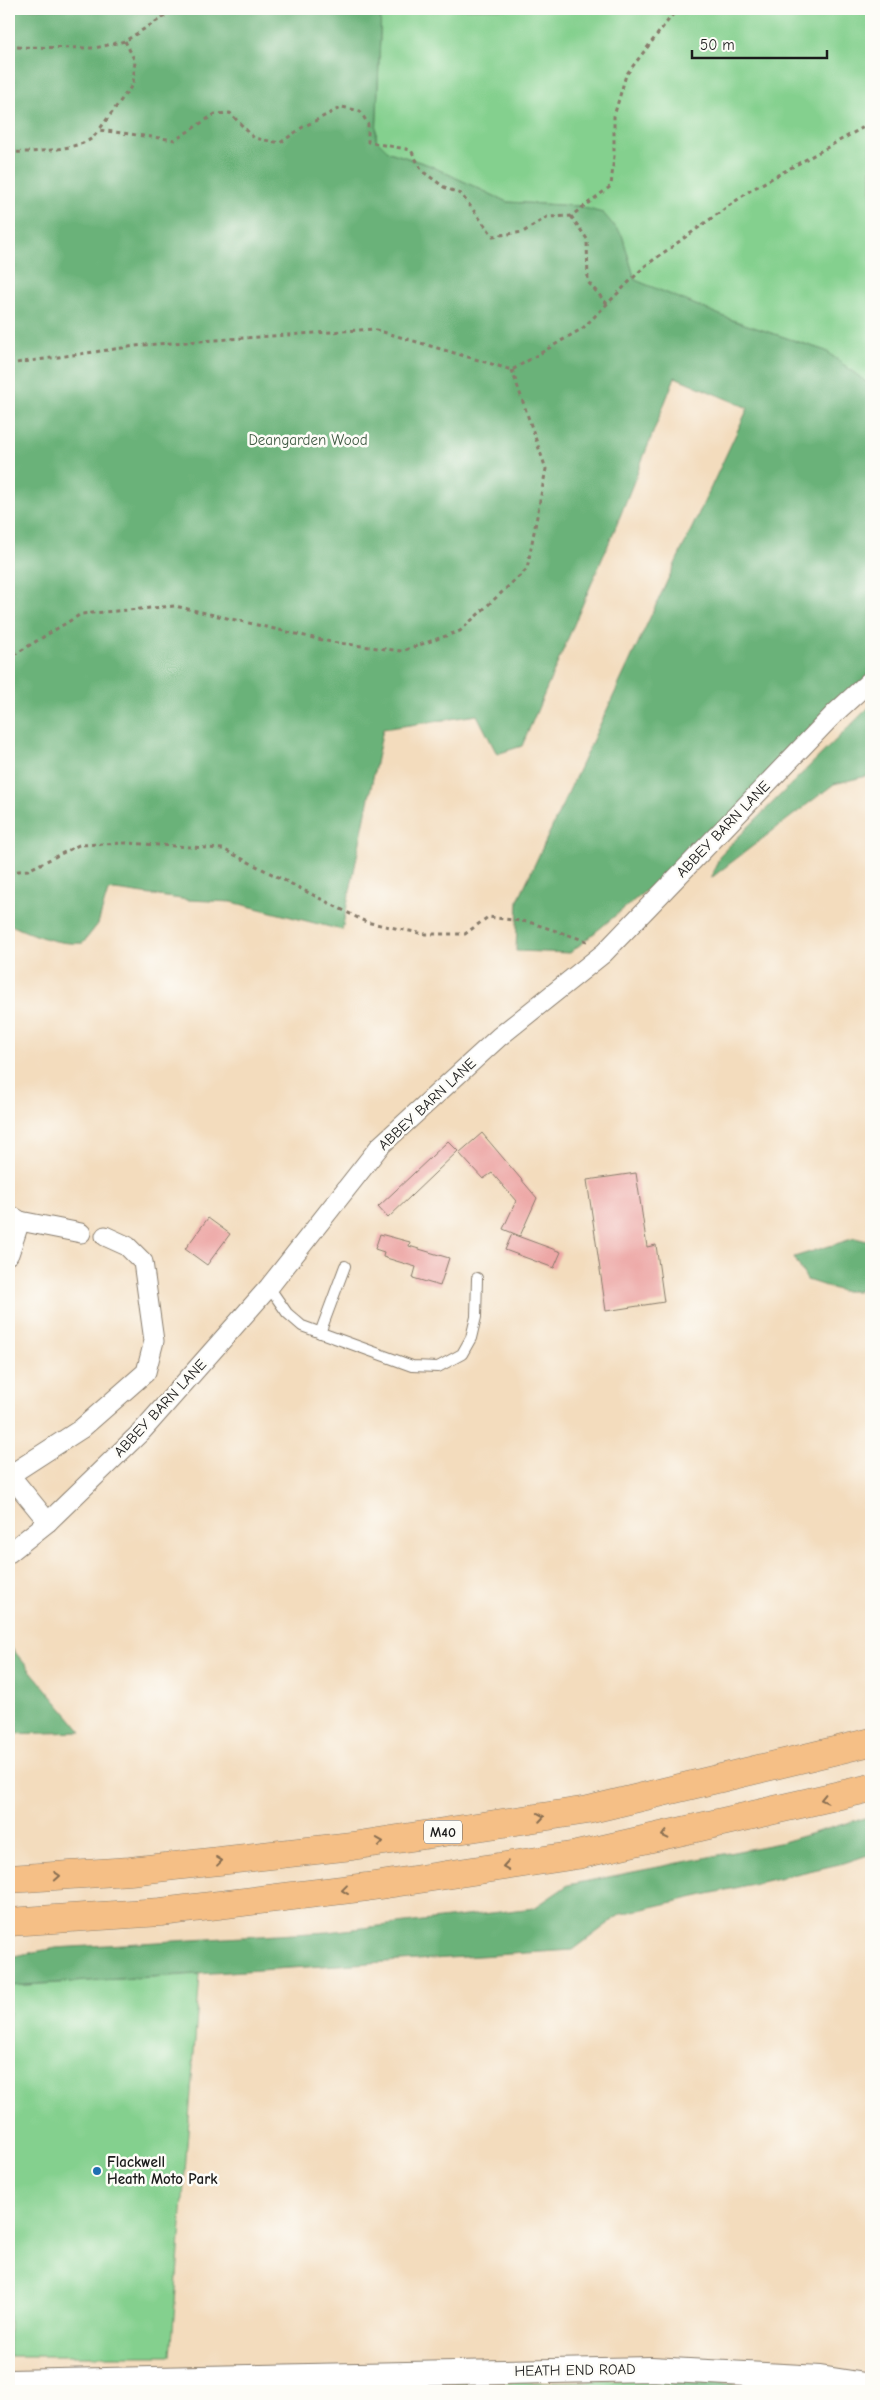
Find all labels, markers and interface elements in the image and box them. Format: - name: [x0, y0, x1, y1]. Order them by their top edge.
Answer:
- scale bar: [692, 28, 828, 60]
- text: 50 m: [700, 36, 735, 54]
- park label: Deangarden Wood: [248, 431, 368, 449]
- street label: ABBEY BARN LANE: [672, 777, 774, 881]
- street label: ABBEY BARN LANE: [374, 1054, 480, 1154]
- street label: ABBEY BARN LANE: [110, 1355, 210, 1461]
- one-way arrow: [819, 1793, 828, 1804]
- one-way arrow: [537, 1812, 545, 1823]
- road number: M40: [424, 1820, 462, 1844]
- one-way arrow: [661, 1829, 670, 1840]
- one-way arrow: [376, 1837, 385, 1847]
- one-way arrow: [215, 1856, 223, 1867]
- one-way arrow: [501, 1860, 510, 1870]
- one-way arrow: [54, 1871, 62, 1882]
- one-way arrow: [341, 1884, 349, 1895]
- place label: Flackwell Heath Moto Park: [107, 2153, 218, 2188]
- marker: Flackwell Heath Moto Park: [91, 2165, 103, 2177]
- street label: HEATH END ROAD: [514, 2360, 636, 2380]

